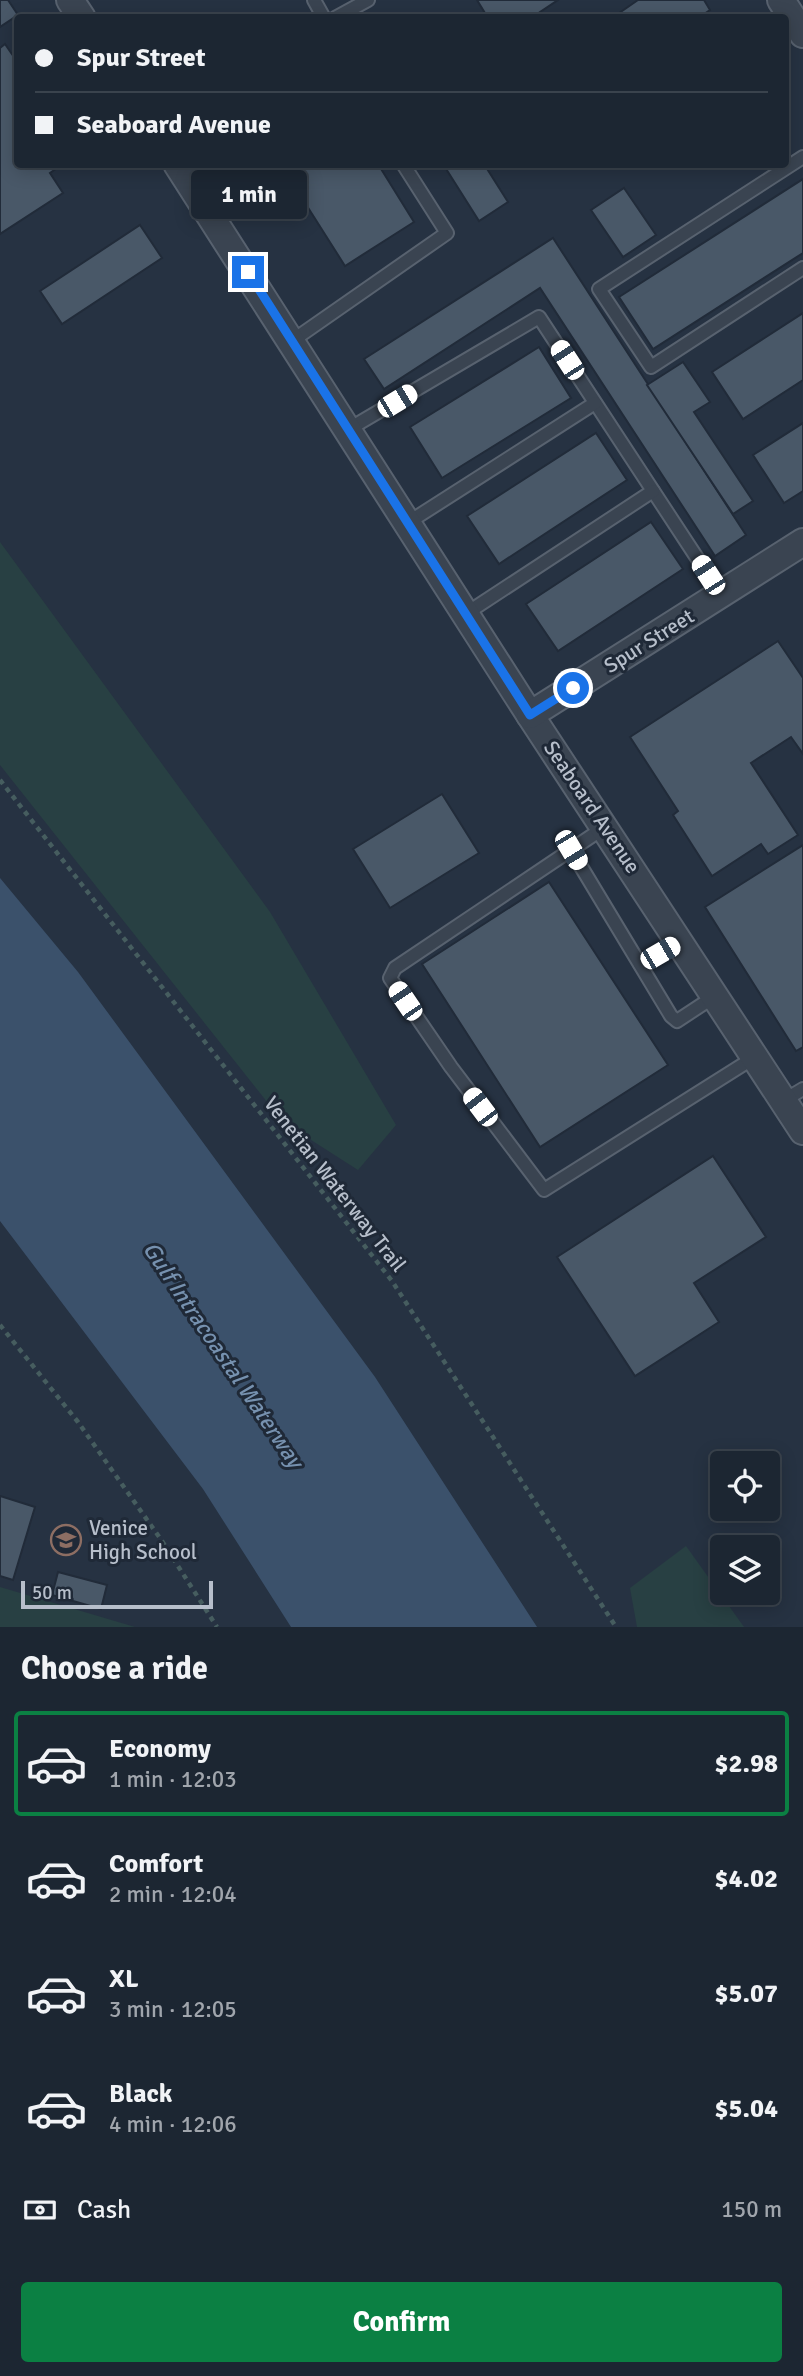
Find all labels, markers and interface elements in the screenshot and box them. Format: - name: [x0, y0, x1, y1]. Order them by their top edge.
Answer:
- text: Spur Street: [77, 42, 206, 74]
- text: Seaboard Avenue: [77, 109, 271, 141]
- callout: 1 min: [190, 170, 306, 219]
- text: 1 min: [221, 180, 277, 209]
- route end: [232, 256, 264, 288]
- car: [547, 337, 588, 383]
- car: [374, 381, 421, 421]
- car: [688, 552, 729, 598]
- street label: Spur Street: [599, 603, 699, 679]
- route start: [557, 672, 589, 704]
- street label: Seaboard Avenue: [538, 736, 646, 878]
- car: [552, 827, 591, 873]
- car: [637, 933, 684, 973]
- car: [385, 978, 426, 1024]
- car: [459, 1084, 502, 1130]
- street label: Venetian Waterway Trail: [258, 1091, 412, 1277]
- water label: Gulf Intracoastal Waterway: [136, 1236, 311, 1476]
- map controls: [710, 1451, 780, 1605]
- button: locate: [710, 1451, 780, 1521]
- place label: Venice High School: [89, 1515, 197, 1565]
- school or university icon: Venice High School: [49, 1523, 83, 1557]
- button: layers: [710, 1535, 780, 1605]
- scale bar: [21, 1578, 214, 1610]
- text: 50 m: [32, 1581, 72, 1605]
- text: Choose a ride: [21, 1649, 208, 1688]
- icon: car: [25, 1732, 88, 1795]
- text: Economy: [109, 1733, 211, 1765]
- text: $2.98: [714, 1748, 778, 1780]
- text: 1 min · 12:03: [109, 1765, 237, 1794]
- icon: car: [25, 1847, 88, 1910]
- text: Comfort: [109, 1848, 203, 1880]
- text: $4.02: [714, 1863, 778, 1895]
- text: 2 min · 12:04: [109, 1880, 237, 1909]
- icon: car: [25, 1962, 88, 2025]
- text: XL: [109, 1963, 139, 1995]
- text: $5.07: [714, 1978, 778, 2010]
- text: 3 min · 12:05: [109, 1995, 237, 2024]
- icon: car: [25, 2077, 88, 2140]
- text: Black: [109, 2078, 172, 2110]
- text: $5.04: [714, 2093, 778, 2125]
- text: 4 min · 12:06: [109, 2110, 237, 2139]
- icon: cash: [21, 2191, 59, 2229]
- text: Cash: [77, 2194, 131, 2226]
- text: 150 m: [721, 2195, 782, 2224]
- button: Confirm: [21, 2282, 782, 2362]

